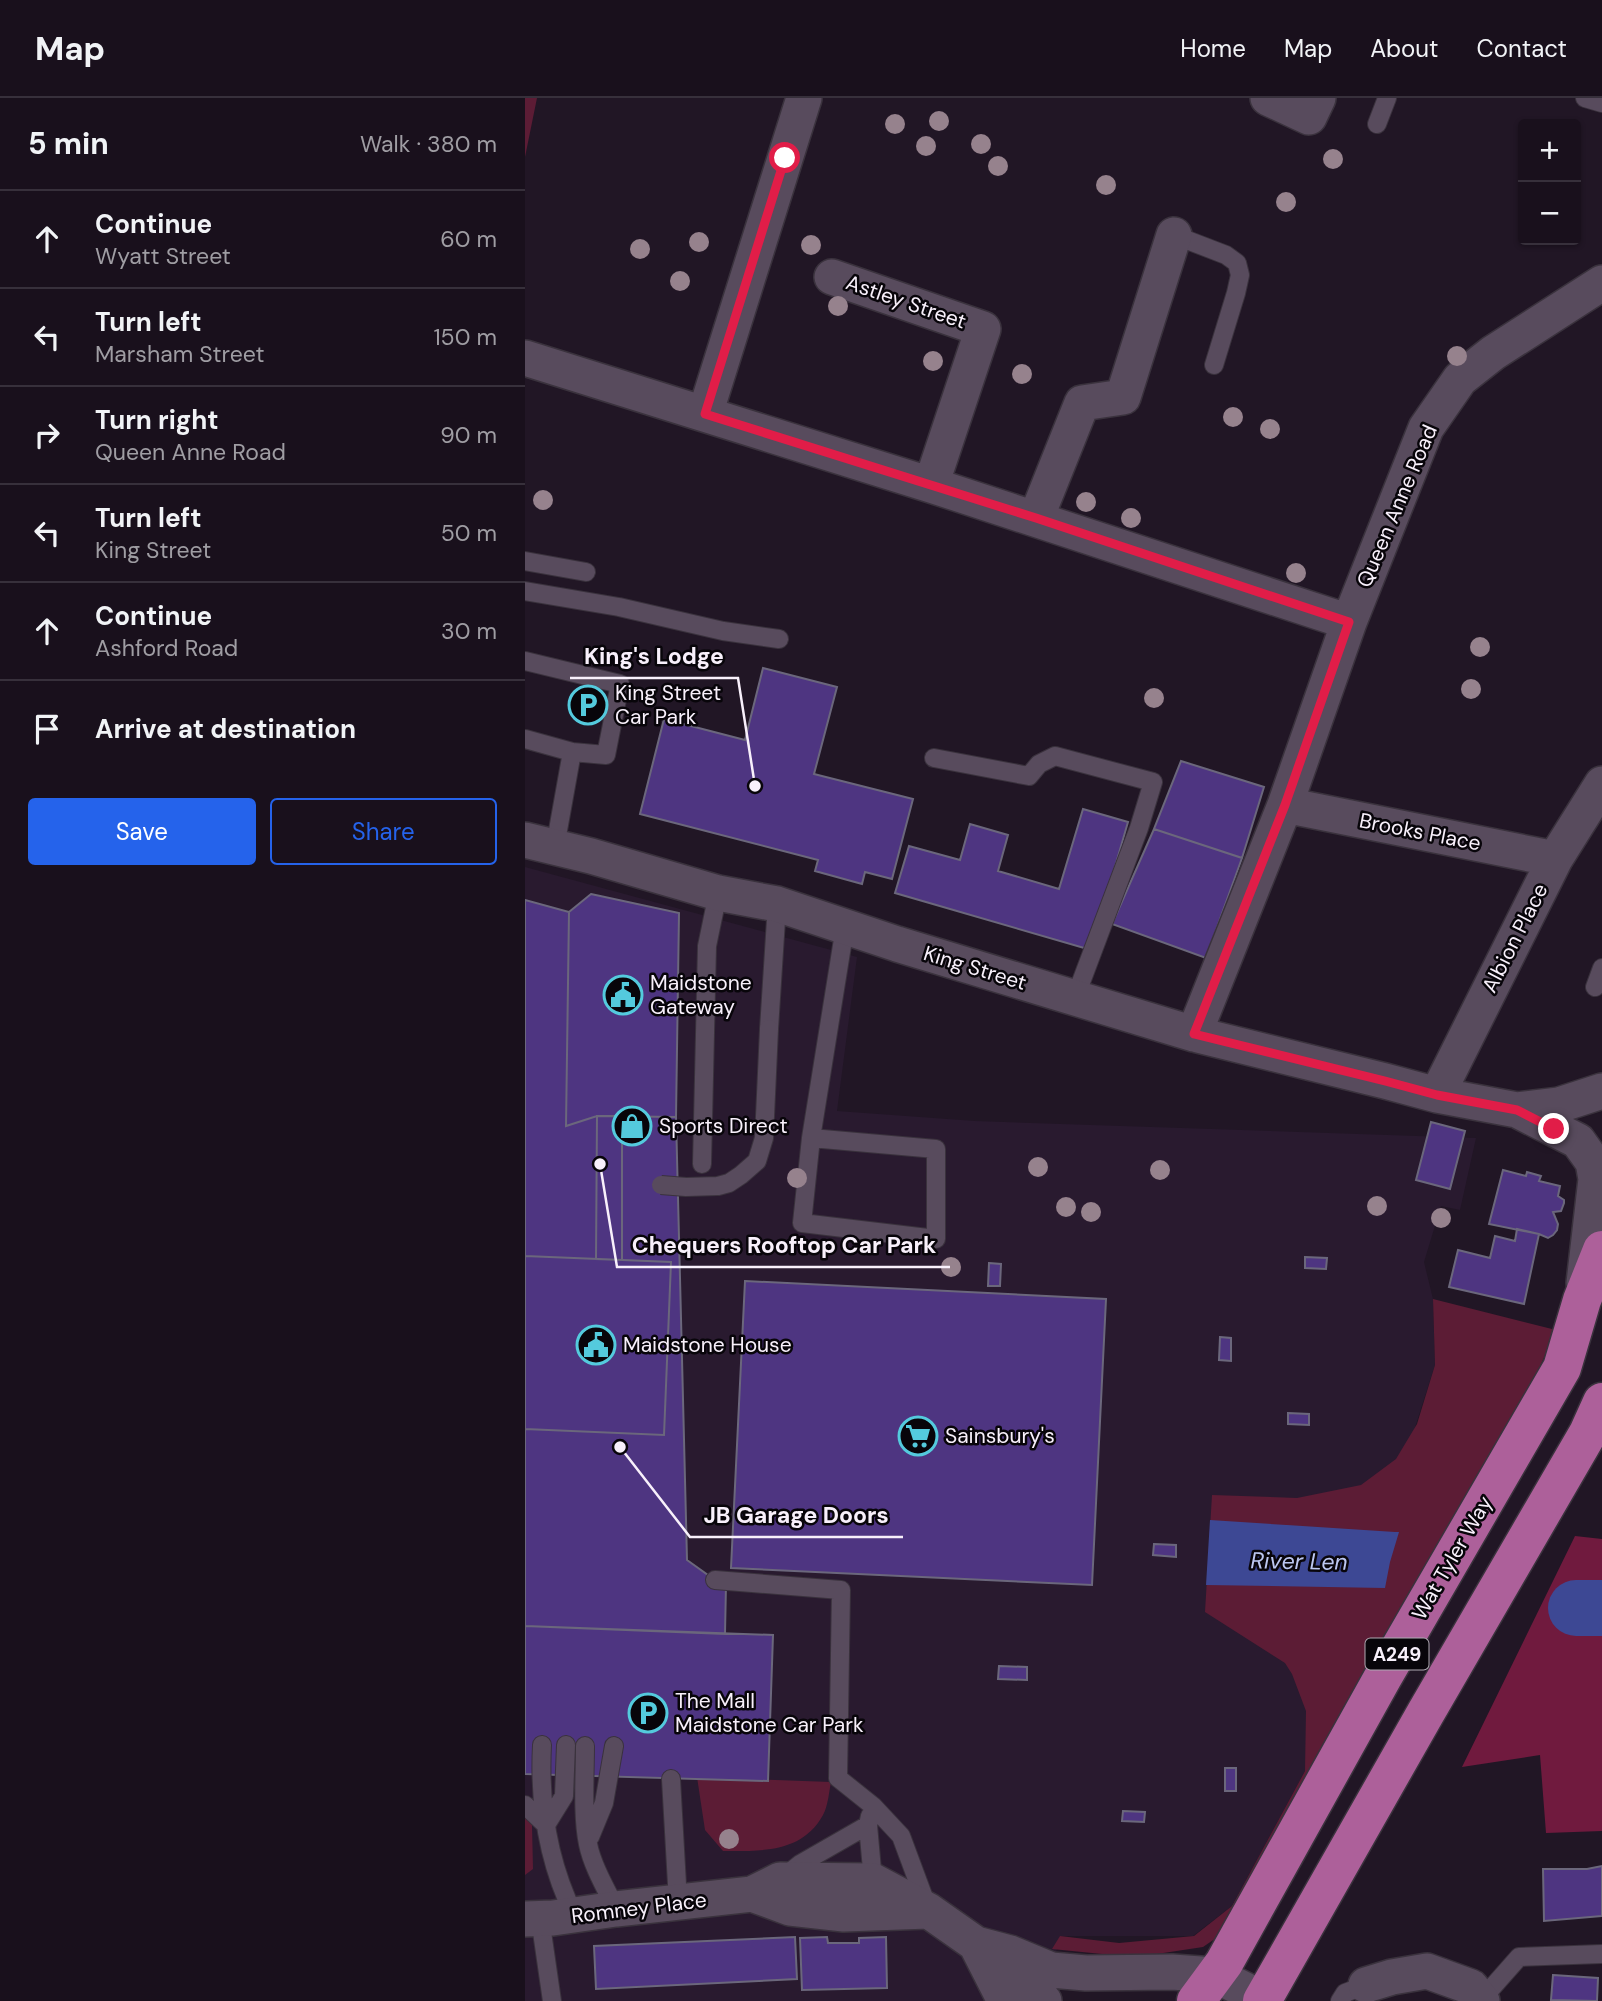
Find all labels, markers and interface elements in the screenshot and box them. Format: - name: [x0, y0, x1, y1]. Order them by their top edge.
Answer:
- text: Map: [35, 27, 105, 70]
- text: Home: [1180, 33, 1246, 64]
- text: Map: [1284, 33, 1332, 64]
- text: About: [1370, 33, 1439, 64]
- text: Contact: [1477, 33, 1567, 64]
- map controls: [1518, 119, 1581, 245]
- button: +: [1518, 119, 1581, 182]
- text: 5 min: [28, 124, 109, 163]
- text: Walk · 380 m: [360, 129, 497, 159]
- route start: [769, 142, 800, 173]
- button: −: [1518, 182, 1581, 245]
- text: Continue: [95, 207, 212, 241]
- icon: ahead: [28, 220, 66, 258]
- text: 60 m: [440, 224, 497, 254]
- text: Wyatt Street: [95, 241, 231, 271]
- street label: Astley Street: [842, 268, 970, 336]
- text: Turn left: [95, 305, 202, 339]
- icon: left: [28, 318, 66, 356]
- text: 150 m: [433, 322, 497, 352]
- text: Marsham Street: [95, 339, 264, 369]
- text: Turn right: [95, 403, 219, 437]
- icon: right: [28, 416, 66, 454]
- text: 90 m: [440, 420, 497, 450]
- street label: Queen Anne Road: [1350, 420, 1444, 592]
- text: Queen Anne Road: [95, 437, 286, 467]
- text: Turn left: [95, 501, 202, 535]
- icon: left: [28, 514, 66, 552]
- text: 50 m: [441, 518, 497, 548]
- text: King Street: [95, 535, 211, 565]
- text: Continue: [95, 599, 212, 633]
- icon: ahead: [28, 612, 66, 650]
- text: 30 m: [441, 616, 497, 646]
- text: Ashford Road: [95, 633, 238, 663]
- callout: King's Lodge: [570, 634, 738, 678]
- text: King's Lodge: [584, 641, 724, 671]
- place label: King Street Car Park: [615, 679, 721, 731]
- parking icon: King Street Car Park: [567, 684, 609, 726]
- icon: arrive: [28, 710, 66, 748]
- text: Arrive at destination: [95, 712, 356, 746]
- button: Save: [28, 798, 256, 865]
- button: Share: [270, 798, 497, 865]
- street label: Brooks Place: [1357, 806, 1483, 858]
- street label: Albion Place: [1475, 879, 1555, 997]
- street label: King Street: [920, 939, 1030, 997]
- place label: Maidstone Gateway: [650, 969, 752, 1021]
- public building icon: Maidstone Gateway: [602, 974, 644, 1016]
- shop icon: Sports Direct: [611, 1105, 653, 1147]
- place label: Sports Direct: [659, 1112, 788, 1140]
- route end: [1538, 1113, 1569, 1144]
- callout: Chequers Rooftop Car Park: [617, 1223, 950, 1267]
- text: Chequers Rooftop Car Park: [632, 1230, 936, 1260]
- public building icon: Maidstone House: [575, 1324, 617, 1366]
- place label: Maidstone House: [623, 1331, 792, 1359]
- supermarket icon: Sainsbury's: [897, 1415, 939, 1457]
- place label: Sainsbury's: [945, 1422, 1055, 1450]
- street label: Wat Tyler Way: [1405, 1491, 1499, 1625]
- callout: JB Garage Doors: [690, 1493, 903, 1537]
- text: JB Garage Doors: [703, 1500, 889, 1530]
- water label: River Len: [1250, 1545, 1348, 1577]
- road number: A249: [1365, 1638, 1428, 1670]
- place label: The Mall Maidstone Car Park: [675, 1687, 864, 1739]
- parking icon: The Mall Maidstone Car Park: [627, 1692, 669, 1734]
- street label: Romney Place: [570, 1886, 708, 1930]

